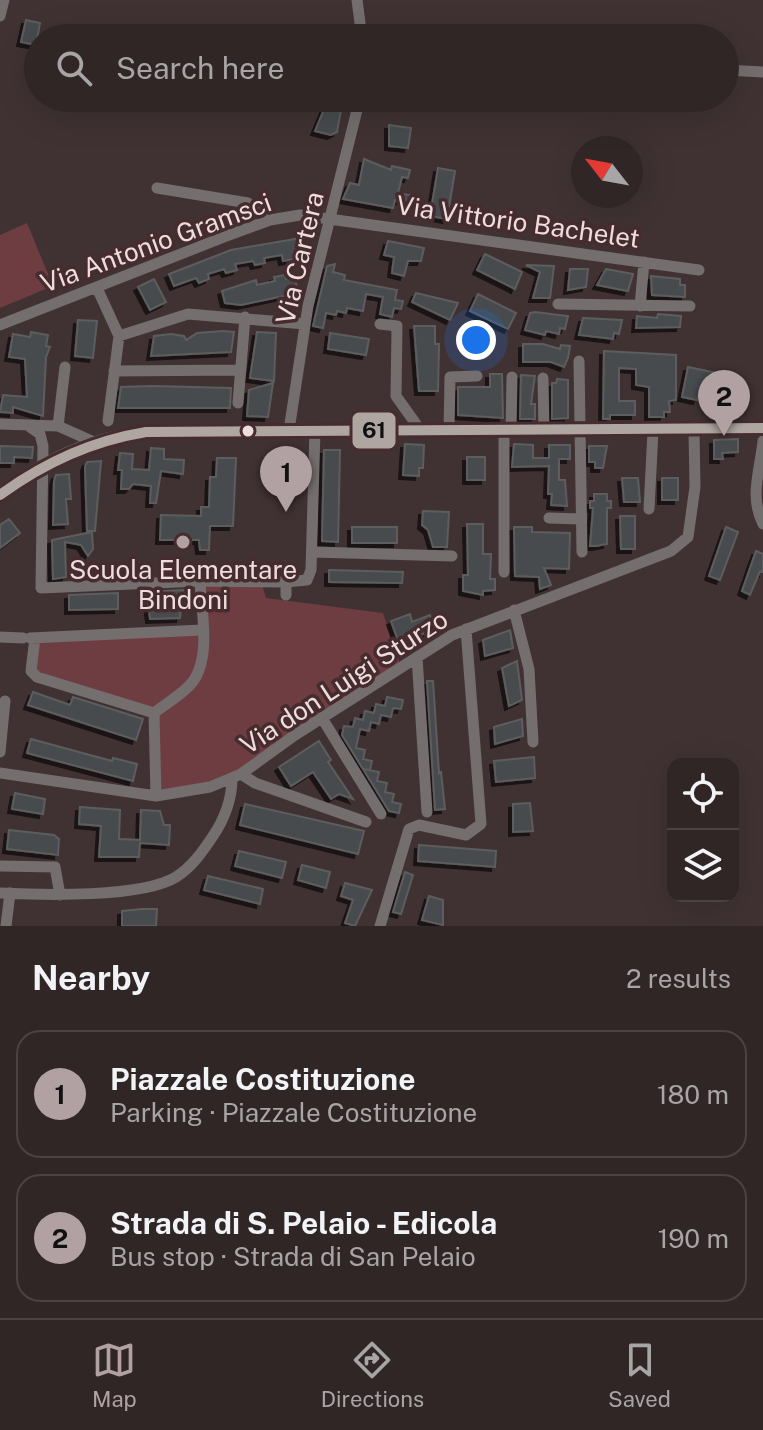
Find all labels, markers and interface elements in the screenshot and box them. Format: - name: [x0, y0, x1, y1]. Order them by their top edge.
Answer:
- search box: [24, 24, 739, 112]
- icon: search: [52, 46, 96, 90]
- text: Search here: [116, 50, 284, 86]
- north arrow: [571, 136, 643, 208]
- street label: Via Antonio Gramsci: [36, 186, 275, 299]
- street label: Via Cartera: [269, 189, 330, 327]
- street label: Via Vittorio Bachelet: [394, 189, 642, 254]
- your location: [456, 320, 496, 360]
- pin: 2: [698, 370, 750, 436]
- line badge: 61: [351, 411, 397, 450]
- text: 61: [362, 417, 386, 443]
- unlabelled marker: [240, 423, 256, 439]
- pin: 1: [260, 446, 312, 512]
- marker: Scuola Elementare Bindoni: [174, 533, 192, 551]
- place label: Scuola Elementare Bindoni: [69, 554, 297, 615]
- street label: Via don Luigi Sturzo: [234, 603, 453, 760]
- map controls: [667, 758, 739, 902]
- button: locate: [667, 758, 739, 830]
- button: layers: [667, 830, 739, 902]
- text: Nearby: [32, 958, 150, 998]
- text: 2 results: [626, 963, 731, 994]
- text: Piazzale Costituzione: [110, 1061, 415, 1097]
- text: 1: [54, 1079, 66, 1110]
- text: 180 m: [657, 1079, 729, 1110]
- text: Parking · Piazzale Costituzione: [110, 1097, 477, 1128]
- text: Strada di S. Pelaio - Edicola: [110, 1205, 497, 1241]
- text: 2: [52, 1223, 68, 1254]
- text: 190 m: [658, 1223, 729, 1254]
- text: Bus stop · Strada di San Pelaio: [110, 1241, 476, 1272]
- tab: Map: [92, 1338, 137, 1412]
- tab: Directions: [321, 1338, 424, 1412]
- tab: Saved: [608, 1338, 671, 1412]

